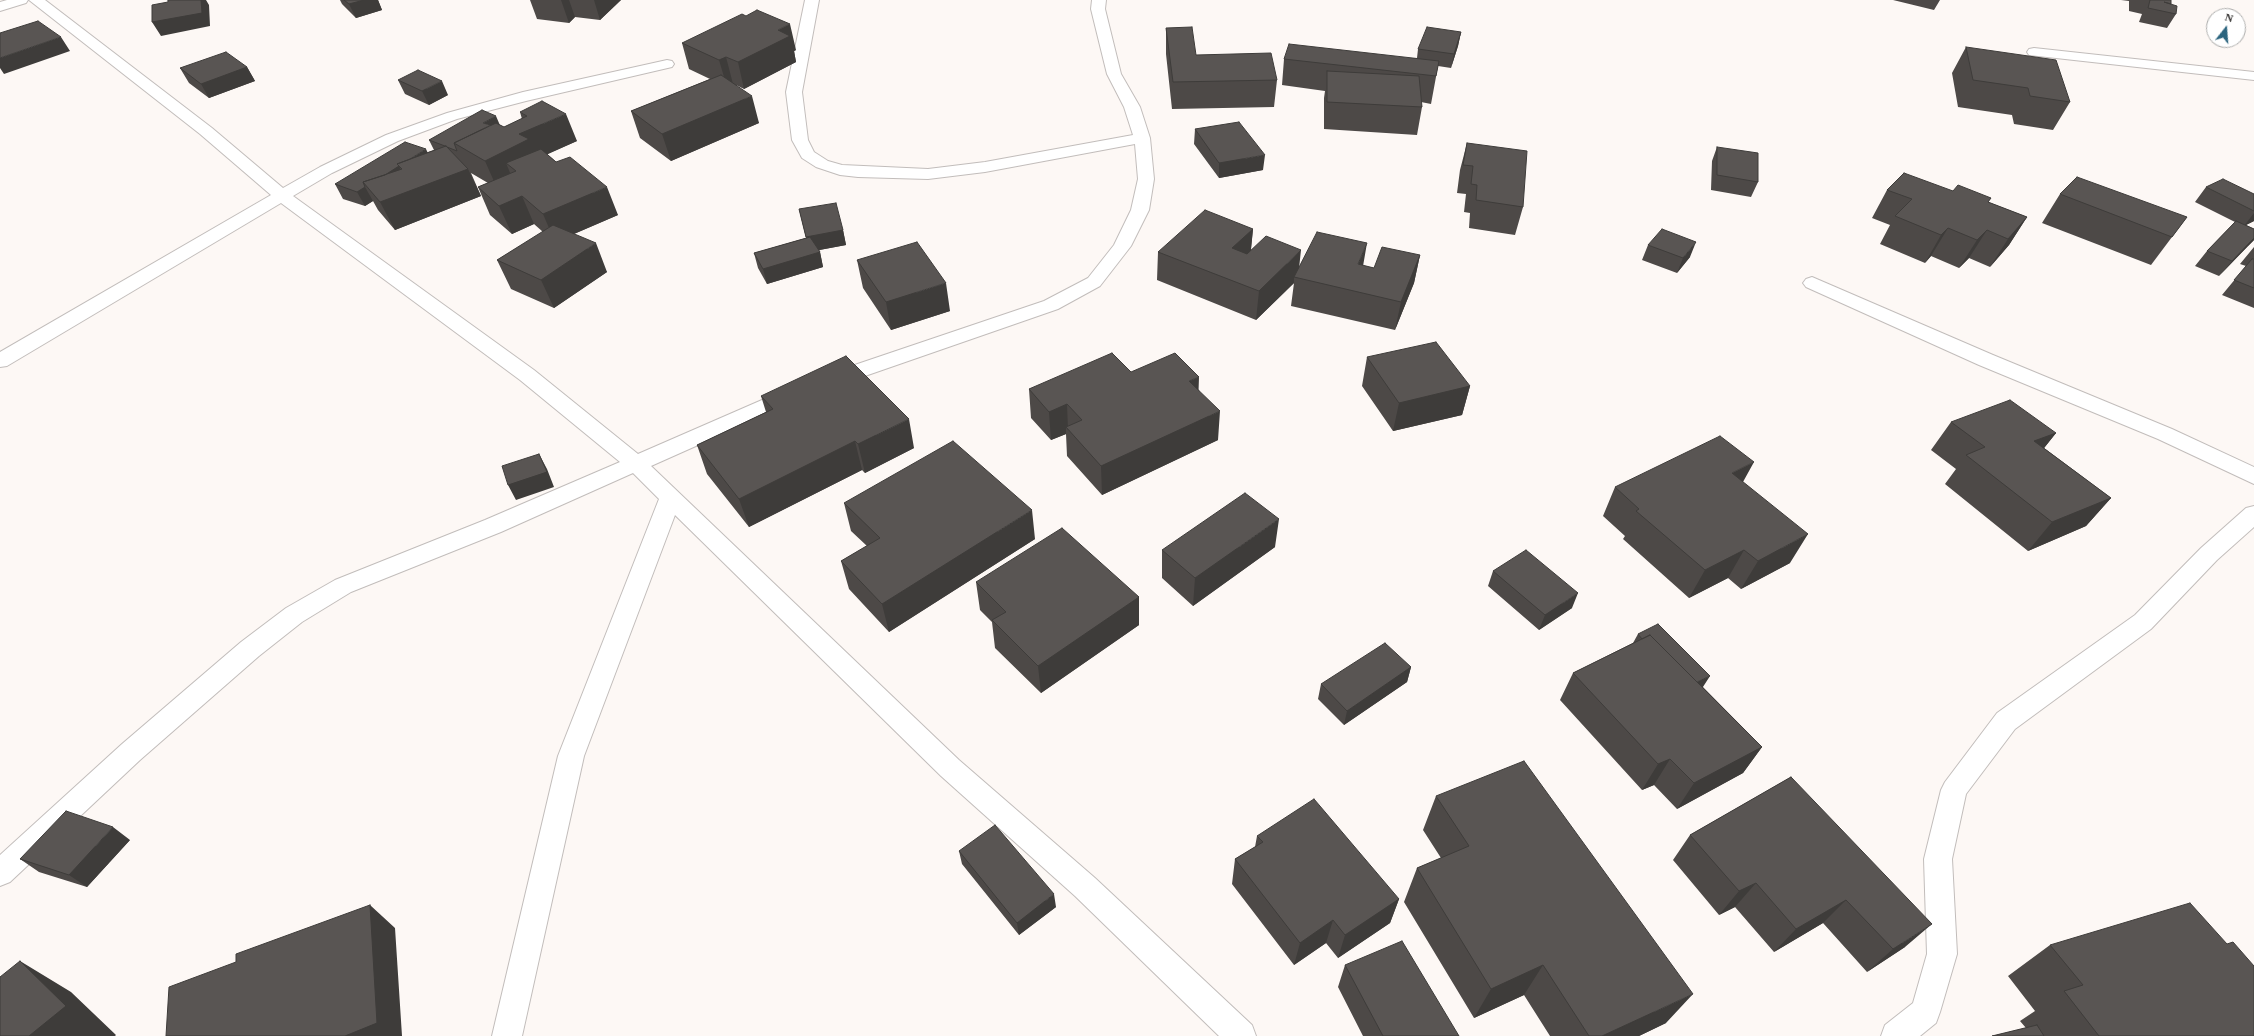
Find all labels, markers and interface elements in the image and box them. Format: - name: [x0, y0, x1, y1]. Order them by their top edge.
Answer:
- north arrow: [2206, 8, 2246, 48]
- text: N: [2224, 11, 2235, 24]

